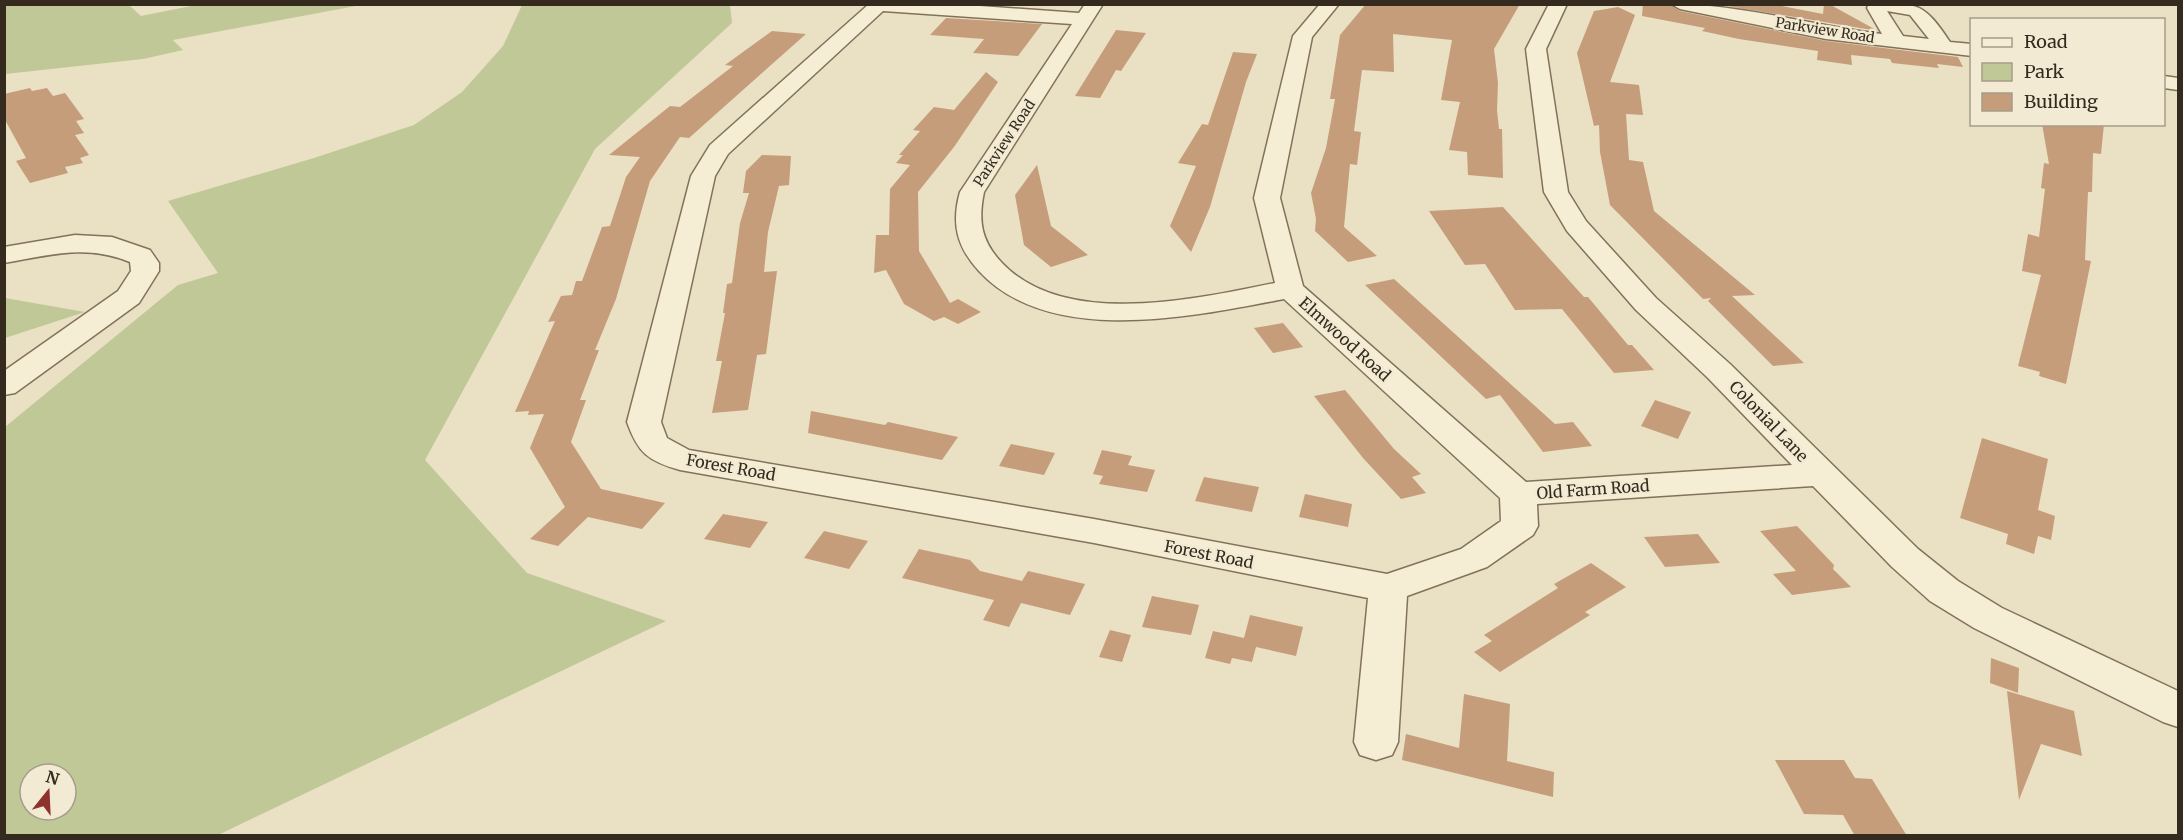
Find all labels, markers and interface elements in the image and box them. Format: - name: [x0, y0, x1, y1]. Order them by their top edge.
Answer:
- street label: Parkview Road: [1774, 13, 1876, 47]
- legend: [1970, 18, 2165, 126]
- text: Road: [2024, 30, 2068, 53]
- text: Park: [2024, 60, 2065, 83]
- text: Building: [2024, 90, 2098, 113]
- street label: Parkview Road: [969, 96, 1039, 190]
- street label: Elmwood Road: [1295, 293, 1395, 386]
- street label: Colonial Lane: [1725, 376, 1813, 466]
- street label: Forest Road: [685, 449, 778, 485]
- street label: Old Farm Road: [1536, 475, 1650, 503]
- street label: Forest Road: [1163, 536, 1256, 573]
- north arrow: [18, 762, 78, 822]
- text: N: [44, 766, 62, 789]

